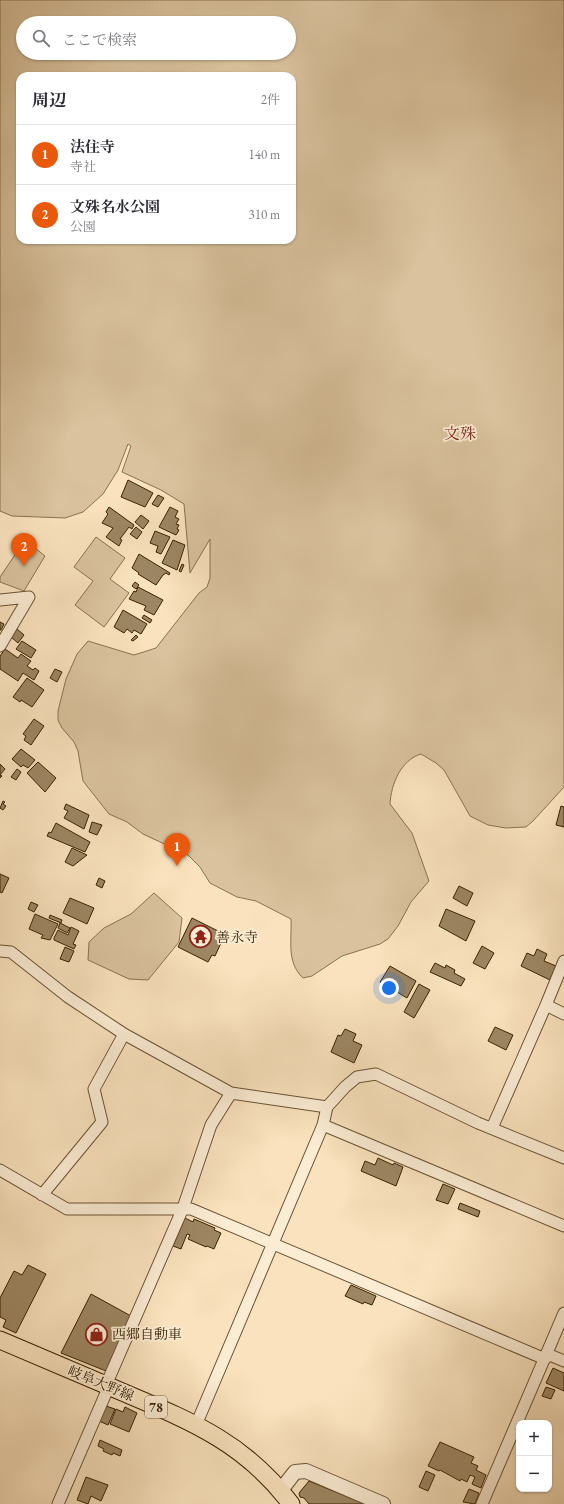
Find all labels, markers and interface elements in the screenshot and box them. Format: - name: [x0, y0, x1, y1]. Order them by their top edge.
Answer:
- search box: [16, 16, 296, 60]
- icon: search: [30, 27, 52, 49]
- text: ここで検索: [62, 30, 137, 49]
- text: 周辺: [32, 89, 66, 111]
- text: 2件: [261, 91, 280, 108]
- text: 法住寺: [70, 137, 115, 156]
- text: 1: [42, 146, 48, 163]
- text: 140 m: [249, 146, 280, 163]
- text: 寺社: [70, 158, 96, 175]
- text: 文殊名水公園: [70, 197, 160, 216]
- text: 2: [42, 206, 48, 223]
- text: 310 m: [249, 206, 280, 223]
- text: 公園: [70, 218, 96, 235]
- district label: 文殊: [444, 423, 476, 444]
- pin: 2: [11, 533, 37, 566]
- pin: 1: [164, 833, 190, 866]
- temple icon: 善永寺: [188, 924, 214, 950]
- place label: 善永寺: [216, 928, 258, 946]
- your location: [379, 978, 399, 998]
- shop icon: 西郷自動車: [83, 1321, 109, 1347]
- place label: 西郷自動車: [112, 1325, 182, 1343]
- street label: 岐阜大野線: [65, 1361, 137, 1405]
- road number: 78: [145, 1396, 167, 1418]
- map controls: [516, 1420, 552, 1492]
- button: +: [516, 1420, 552, 1456]
- button: −: [516, 1456, 552, 1492]

